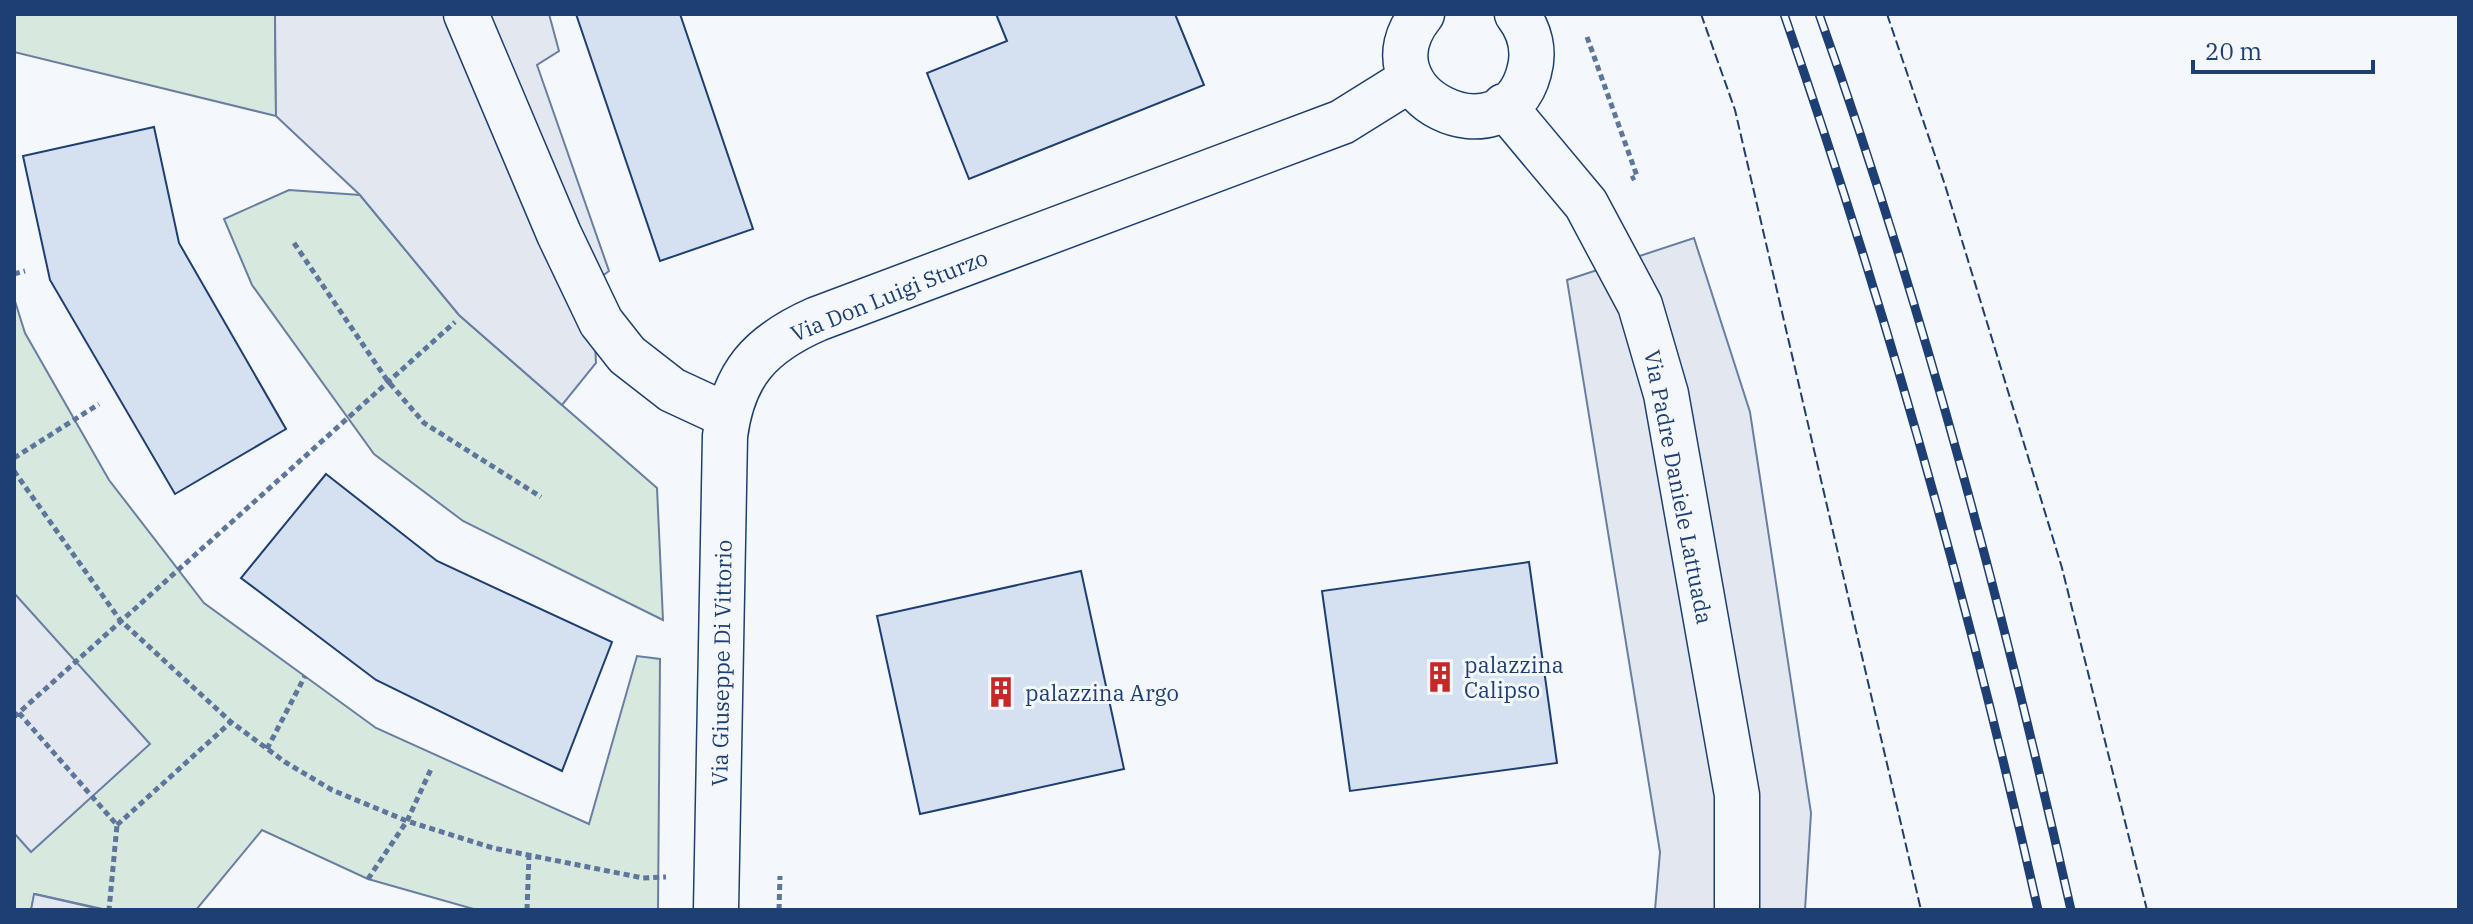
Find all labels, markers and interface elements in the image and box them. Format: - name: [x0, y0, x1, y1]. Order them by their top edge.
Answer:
- scale bar: [2193, 24, 2373, 74]
- text: 20 m: [2205, 35, 2262, 67]
- street label: Via Don Luigi Sturzo: [786, 242, 992, 348]
- street label: Via Padre Daniele Lattuada: [1638, 347, 1720, 627]
- street label: Via Giuseppe Di Vittorio: [704, 539, 738, 787]
- place label: palazzina Calipso: [1464, 650, 1564, 704]
- building icon: palazzina Calipso: [1423, 660, 1457, 694]
- building icon: palazzina Argo: [984, 675, 1018, 709]
- place label: palazzina Argo: [1025, 678, 1179, 707]

